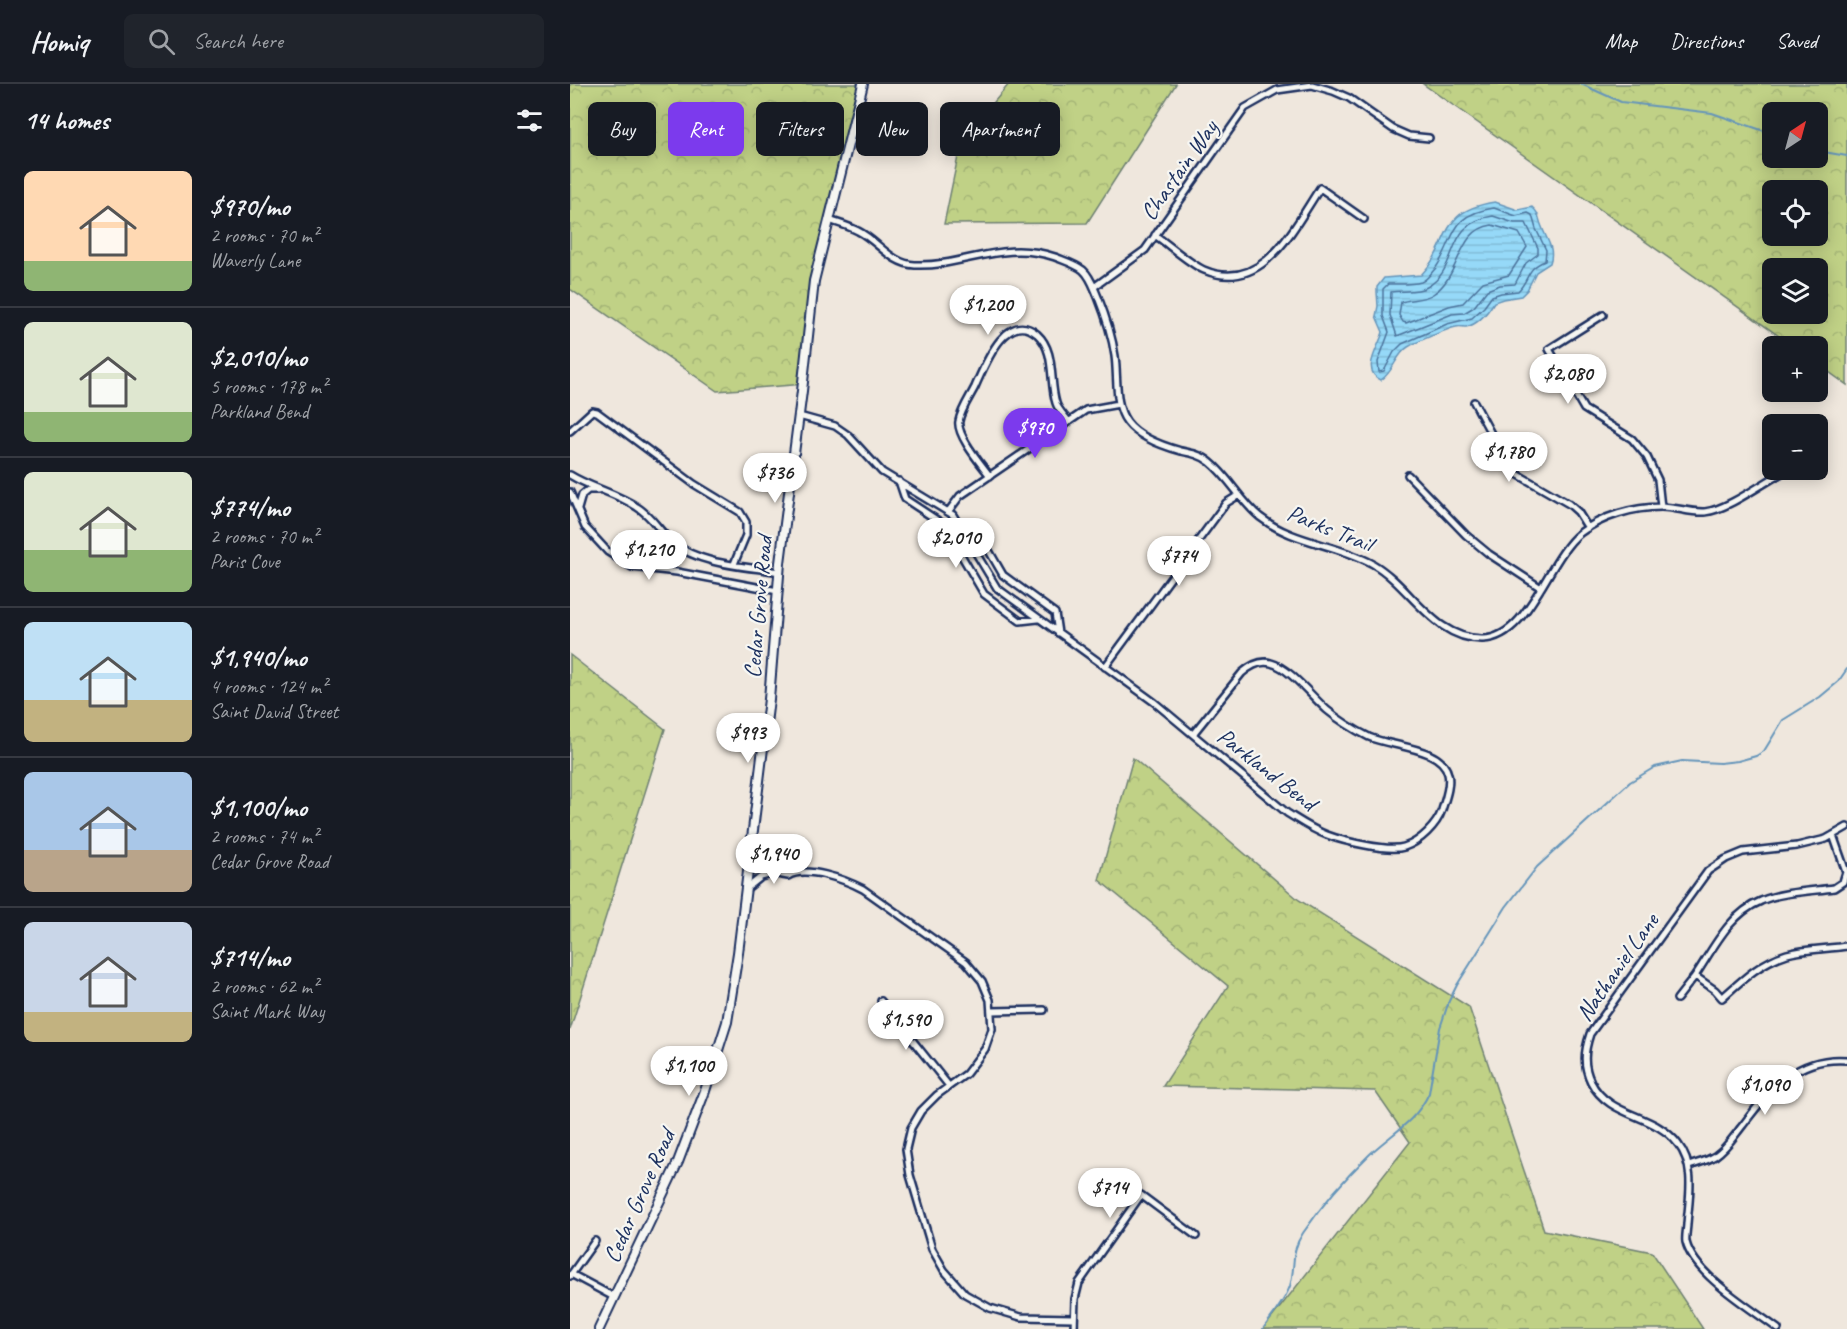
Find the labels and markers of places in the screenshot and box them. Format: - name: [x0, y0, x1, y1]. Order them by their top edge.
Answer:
- pin: $1,200: [939, 285, 1037, 336]
- pin: $2,080: [1519, 354, 1617, 405]
- pin: $970: [999, 408, 1071, 459]
- pin: $1,780: [1460, 432, 1558, 483]
- pin: $736: [739, 453, 811, 504]
- pin: $2,010: [907, 518, 1005, 569]
- pin: $1,210: [600, 530, 698, 581]
- pin: $774: [1143, 536, 1215, 587]
- pin: $993: [712, 713, 784, 764]
- pin: $1,940: [725, 834, 823, 885]
- pin: $1,590: [857, 1000, 955, 1051]
- pin: $1,100: [640, 1046, 738, 1097]
- pin: $1,090: [1716, 1065, 1814, 1116]
- pin: $714: [1074, 1168, 1146, 1219]

